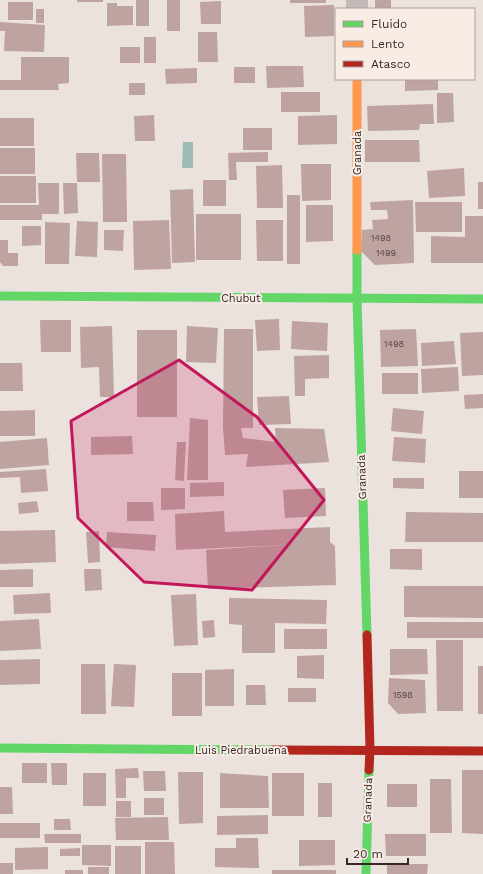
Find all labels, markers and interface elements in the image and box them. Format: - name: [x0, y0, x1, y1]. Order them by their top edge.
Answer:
- legend: [335, 8, 475, 80]
- text: Fluido: [371, 17, 407, 31]
- text: Lento: [371, 37, 405, 51]
- text: Atasco: [371, 57, 411, 71]
- street label: Granada: [351, 131, 364, 175]
- house number: 1498: [371, 233, 391, 243]
- house number: 1499: [376, 248, 396, 258]
- street label: Chubut: [221, 292, 261, 305]
- house number: 1498: [384, 339, 404, 349]
- street label: Granada: [355, 454, 369, 500]
- house number: 1598: [393, 690, 413, 700]
- street label: Luis Piedrabuena: [195, 744, 287, 757]
- street label: Granada: [361, 777, 375, 823]
- scale bar: [347, 840, 408, 866]
- text: 20 m: [353, 847, 383, 861]

